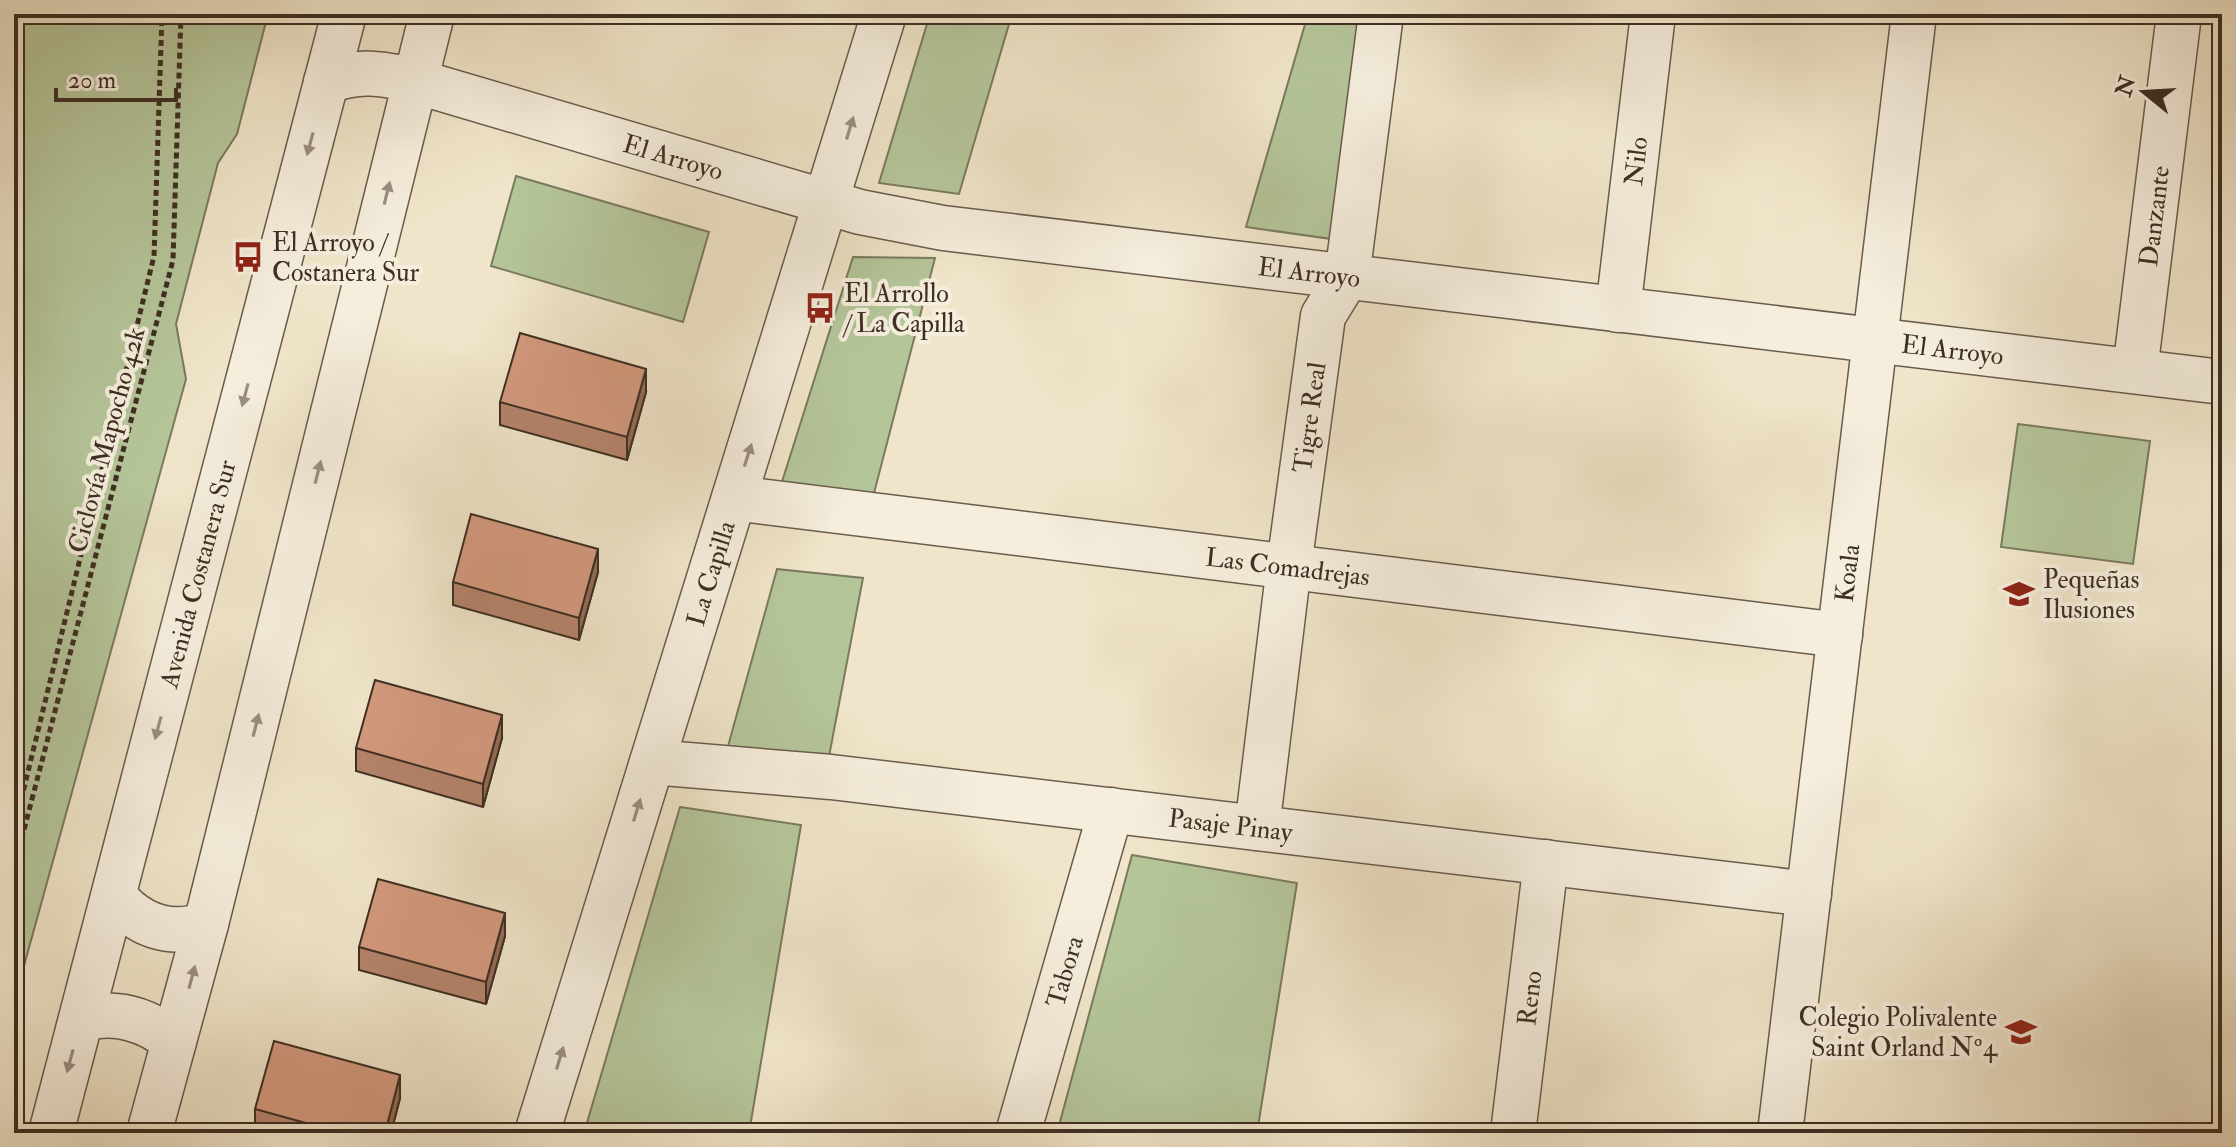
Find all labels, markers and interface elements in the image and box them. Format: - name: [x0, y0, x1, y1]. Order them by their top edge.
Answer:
- scale bar: [56, 52, 176, 102]
- north arrow: [2104, 52, 2184, 132]
- text: 20 m: [68, 65, 117, 96]
- text: N: [2109, 72, 2142, 101]
- one-way arrow: [844, 116, 857, 140]
- street label: El Arroyo: [619, 128, 727, 188]
- one-way arrow: [303, 131, 315, 156]
- street label: Nilo: [1618, 135, 1655, 187]
- street label: Danzante: [2133, 164, 2177, 268]
- one-way arrow: [381, 180, 394, 205]
- place label: El Arroyo / Costanera Sur: [272, 227, 420, 289]
- bus stop icon: El Arroyo / Costanera Sur: [231, 240, 265, 274]
- street label: El Arroyo: [1256, 251, 1362, 295]
- place label: El Arrollo / La Capilla: [842, 278, 965, 341]
- bus stop icon: El Arrollo / La Capilla: [803, 291, 837, 325]
- street label: Ciclovía Mapocho 42k: [61, 323, 154, 557]
- street label: El Arroyo: [1899, 329, 2005, 373]
- street label: Tigre Real: [1287, 360, 1334, 475]
- one-way arrow: [238, 383, 250, 408]
- one-way arrow: [742, 443, 754, 467]
- street label: Avenida Costanera Sur: [153, 456, 244, 692]
- one-way arrow: [312, 460, 325, 485]
- street label: La Capilla: [680, 517, 743, 630]
- street label: Las Comadrejas: [1204, 542, 1372, 594]
- street label: Koala: [1829, 542, 1867, 604]
- place label: Pequeñas Ilusiones: [2043, 564, 2139, 626]
- school or university icon: Pequeñas Ilusiones: [2002, 577, 2036, 611]
- one-way arrow: [250, 712, 262, 737]
- one-way arrow: [152, 716, 164, 741]
- one-way arrow: [631, 798, 644, 822]
- street label: Pasaje Pinay: [1167, 803, 1295, 849]
- street label: Tabora: [1040, 932, 1091, 1011]
- one-way arrow: [186, 964, 199, 988]
- street label: Reno: [1511, 969, 1550, 1027]
- place label: Colegio Polivalente Saint Orland Nº4: [1798, 1002, 1998, 1064]
- school or university icon: Colegio Polivalente Saint Orland Nº4: [2004, 1015, 2038, 1049]
- one-way arrow: [554, 1046, 567, 1070]
- one-way arrow: [63, 1049, 76, 1073]

